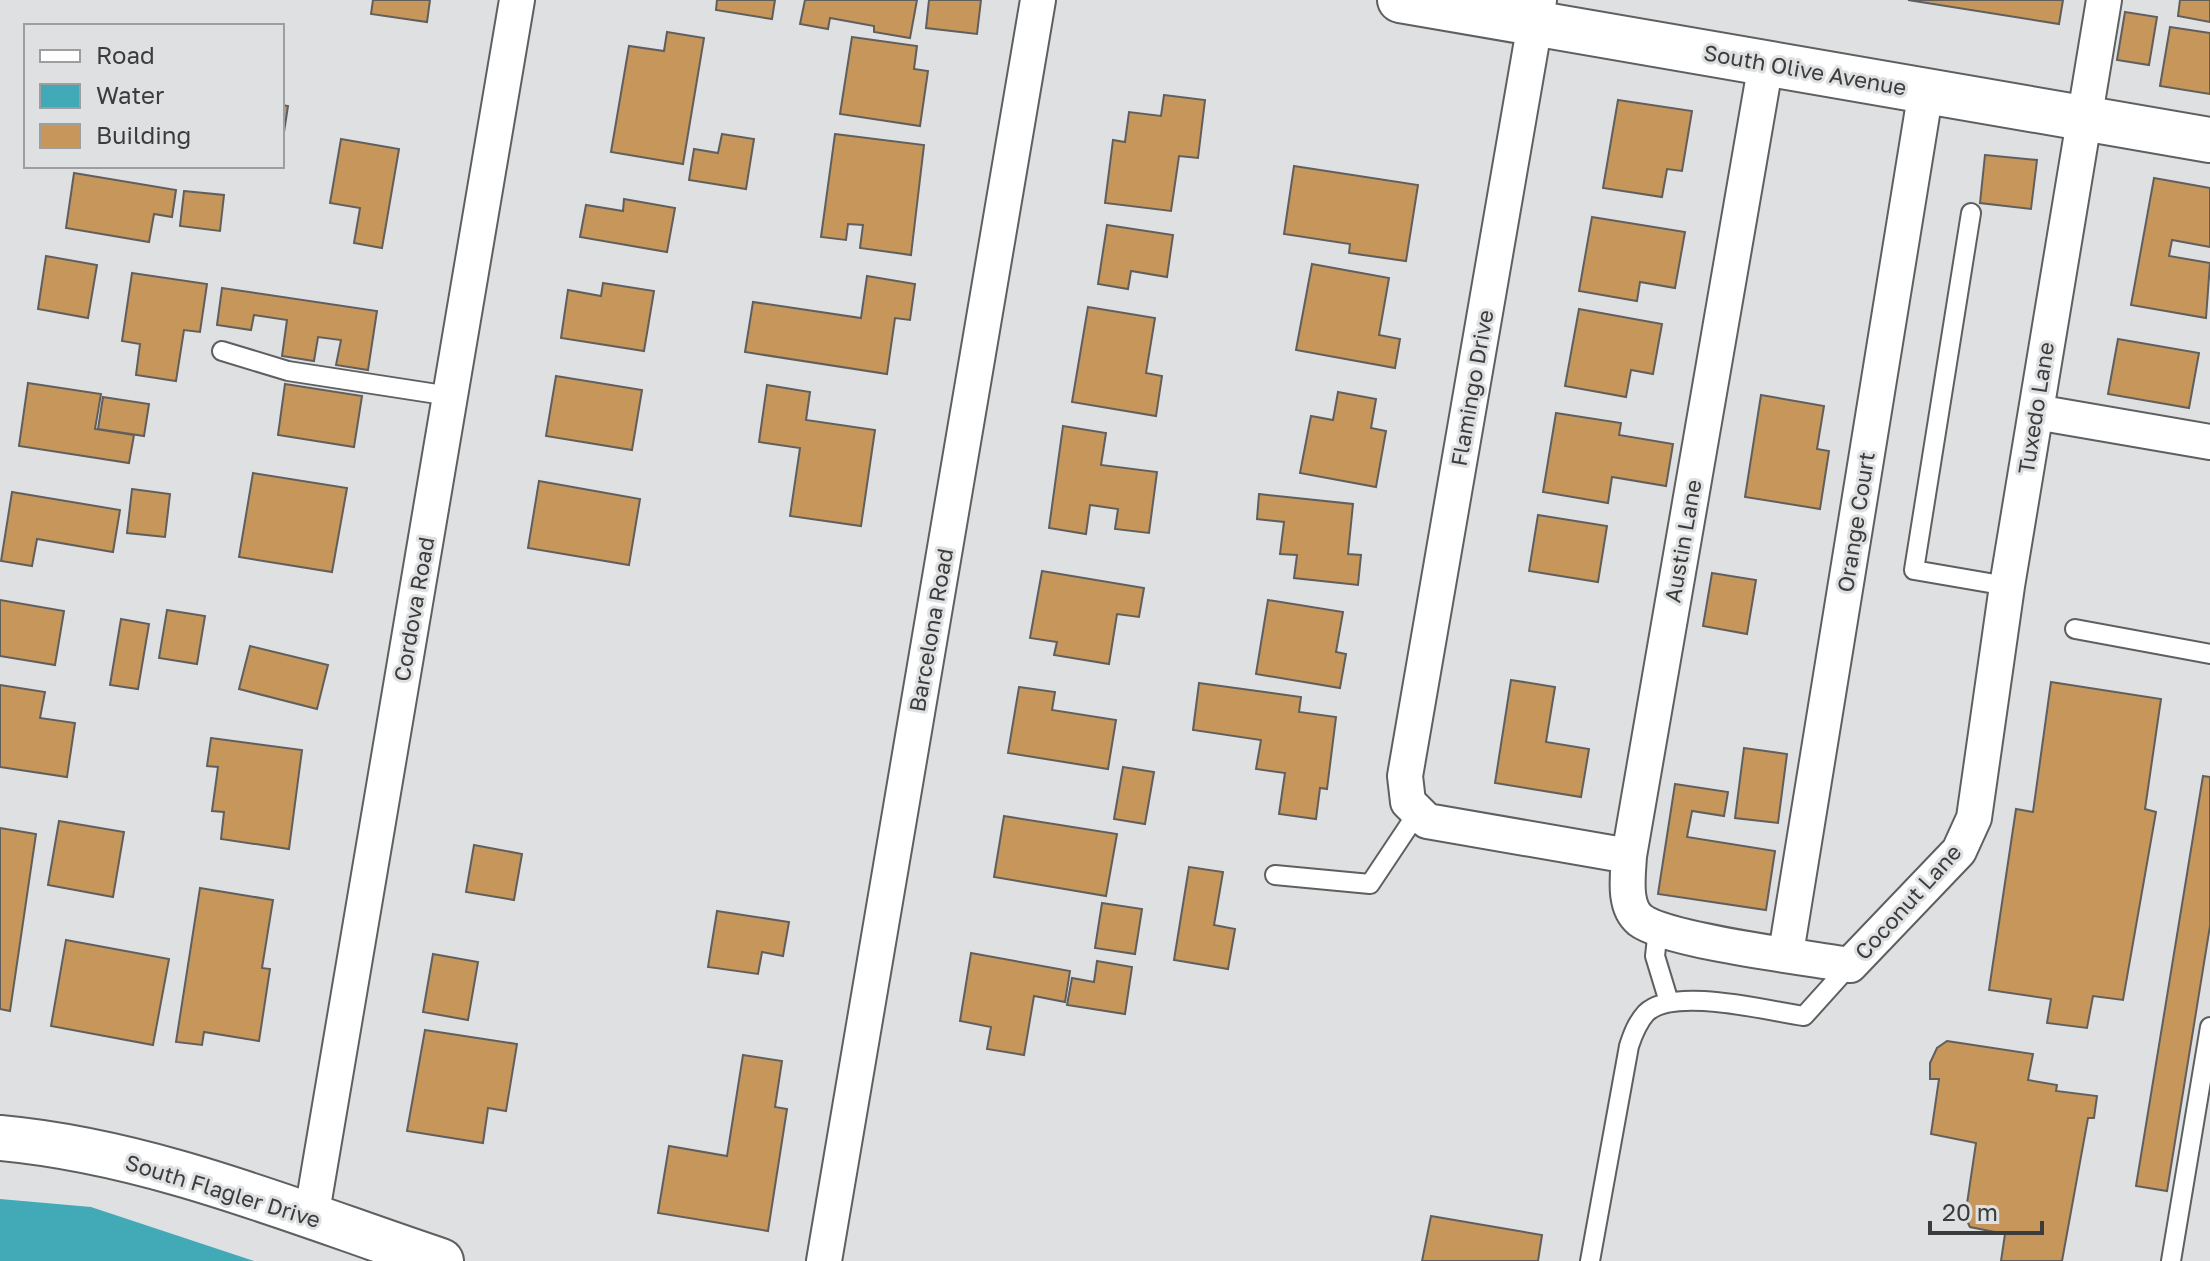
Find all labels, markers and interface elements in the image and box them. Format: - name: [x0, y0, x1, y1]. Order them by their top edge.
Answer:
- legend: [24, 24, 284, 168]
- street label: South Olive Avenue: [1702, 38, 1909, 101]
- text: Road: [96, 40, 155, 69]
- text: Water: [96, 80, 164, 109]
- text: Building: [96, 120, 191, 149]
- street label: Flamingo Drive: [1444, 308, 1499, 468]
- street label: Tuxedo Lane: [2012, 340, 2059, 476]
- street label: Orange Court: [1831, 450, 1880, 594]
- street label: Austin Lane: [1658, 477, 1707, 605]
- street label: Cordova Road: [388, 535, 440, 683]
- street label: Barcelona Road: [903, 546, 958, 714]
- street label: Coconut Lane: [1849, 838, 1967, 965]
- street label: South Flagler Drive: [122, 1148, 324, 1233]
- scale bar: [1930, 1185, 2042, 1235]
- text: 20 m: [1942, 1197, 1998, 1226]

